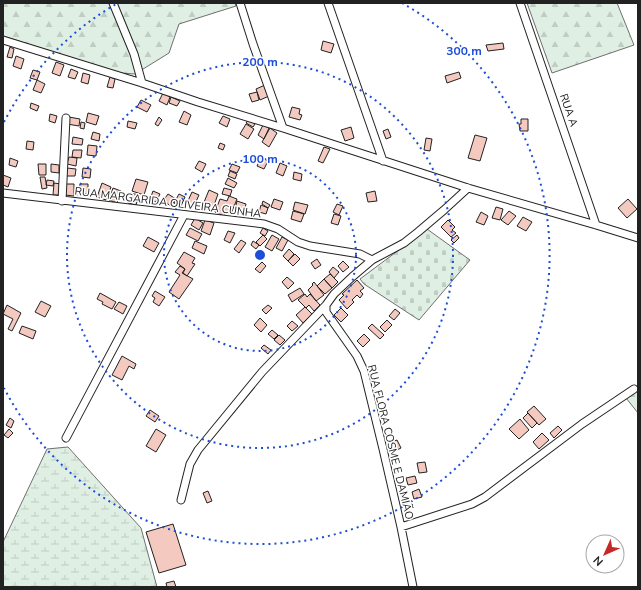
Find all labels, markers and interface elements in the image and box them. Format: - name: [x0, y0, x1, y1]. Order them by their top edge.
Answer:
- text: 300 m: [446, 43, 482, 59]
- text: 200 m: [242, 54, 278, 70]
- street label: RUA A: [556, 92, 581, 129]
- text: 100 m: [242, 151, 278, 167]
- street label: RUA MARGARIDA OLIVEIRA CUNHA: [74, 184, 262, 221]
- centre of rings: [253, 248, 267, 262]
- street label: RUA FLORA COSME E DAMIÃO: [364, 363, 417, 521]
- north arrow: [585, 534, 625, 574]
- text: N: [590, 553, 606, 569]

